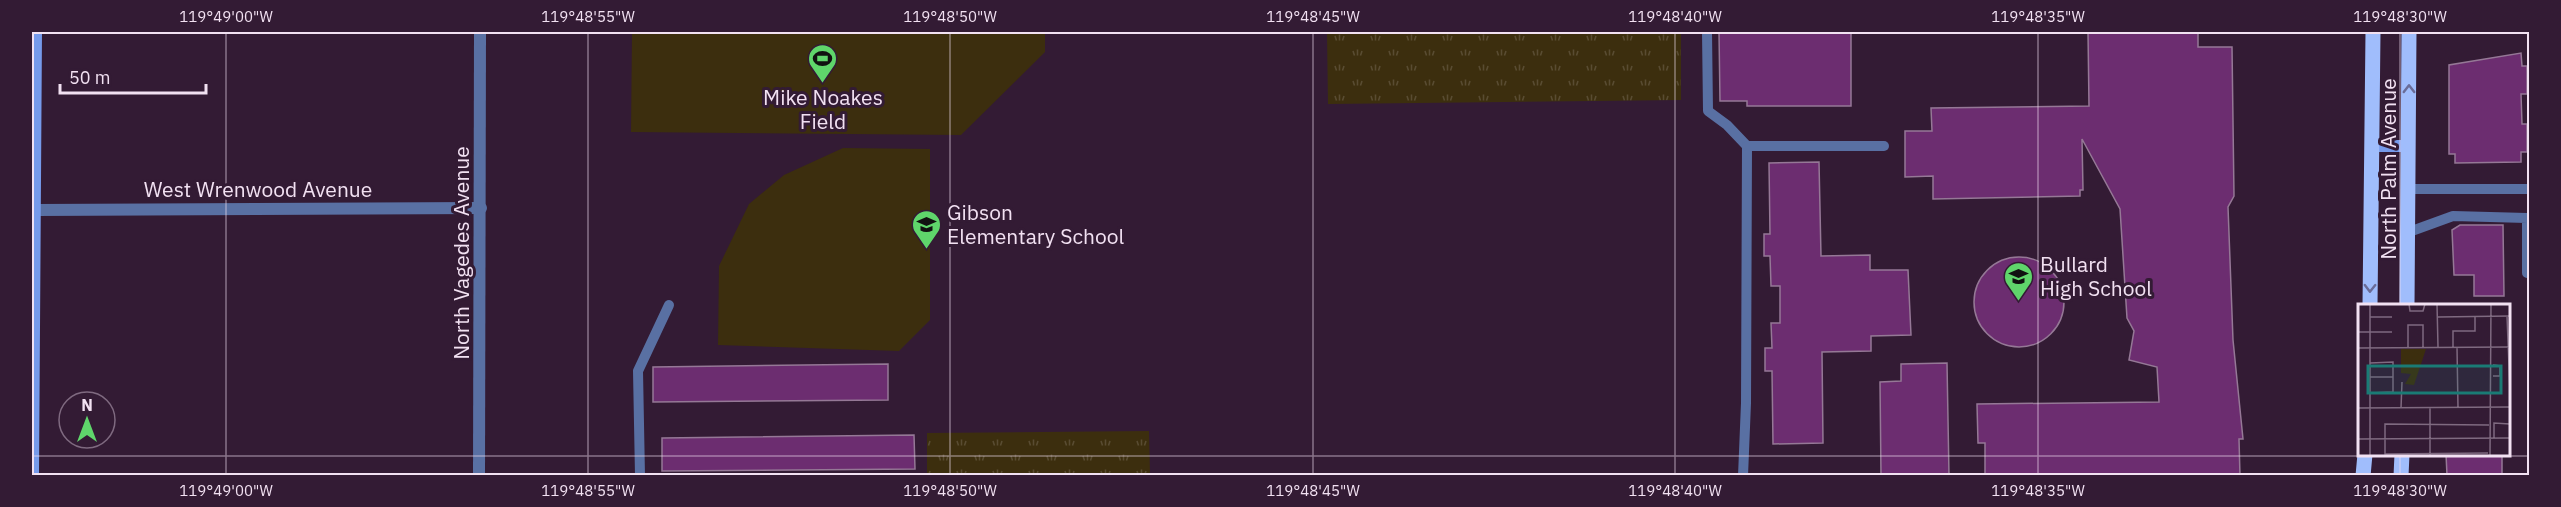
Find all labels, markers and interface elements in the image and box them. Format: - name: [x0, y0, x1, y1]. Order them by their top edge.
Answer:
- text: 119°49'00"W: [179, 7, 273, 26]
- text: 119°48'55"W: [541, 7, 635, 26]
- text: 119°48'50"W: [903, 7, 997, 26]
- text: 119°48'45"W: [1266, 7, 1360, 26]
- text: 119°48'40"W: [1628, 7, 1722, 26]
- text: 119°48'35"W: [1991, 7, 2085, 26]
- text: 119°48'30"W: [2353, 7, 2447, 26]
- sports icon: Mike Noakes Field: [807, 42, 839, 84]
- scale bar: [60, 57, 206, 95]
- text: 50 m: [69, 66, 111, 89]
- street label: North Palm Avenue: [2374, 78, 2402, 260]
- place label: Mike Noakes Field: [763, 83, 883, 135]
- one-way arrow: [2403, 84, 2415, 93]
- street label: North Vagedes Avenue: [447, 146, 475, 360]
- street label: West Wrenwood Avenue: [144, 175, 372, 203]
- place label: Gibson Elementary School: [947, 198, 1124, 250]
- school or university icon: Gibson Elementary School: [910, 208, 942, 250]
- place label: Bullard High School: [2040, 250, 2152, 302]
- school or university icon: Bullard High School: [2003, 260, 2035, 302]
- one-way arrow: [2364, 284, 2376, 293]
- inset map: [2358, 304, 2510, 456]
- north arrow: [57, 390, 117, 450]
- text: N: [81, 395, 93, 415]
- text: 119°49'00"W: [179, 481, 273, 500]
- text: 119°48'55"W: [541, 481, 635, 500]
- text: 119°48'50"W: [903, 481, 997, 500]
- text: 119°48'45"W: [1266, 481, 1360, 500]
- text: 119°48'40"W: [1628, 481, 1722, 500]
- text: 119°48'35"W: [1991, 481, 2085, 500]
- text: 119°48'30"W: [2353, 481, 2447, 500]

